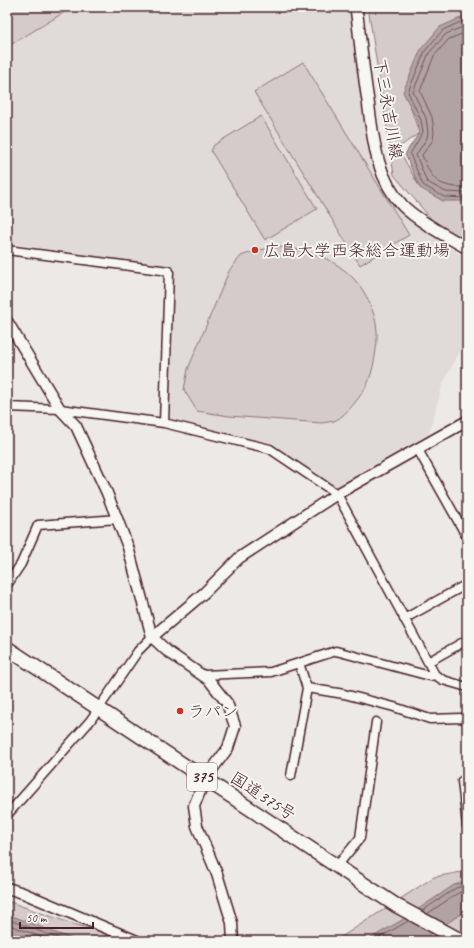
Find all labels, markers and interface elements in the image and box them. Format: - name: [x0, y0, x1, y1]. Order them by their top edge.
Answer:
- street label: 下三永吉川線: [369, 57, 407, 161]
- place label: 広島大学西条総合運動場: [263, 240, 450, 261]
- marker: 広島大学西条総合運動場: [250, 245, 260, 255]
- place label: ラパン: [188, 701, 238, 722]
- marker: ラパン: [175, 706, 185, 716]
- road number: 375: [187, 763, 217, 791]
- street label: 国道375号: [226, 767, 300, 825]
- scale bar: [20, 904, 93, 930]
- text: 50 m: [26, 910, 48, 926]

